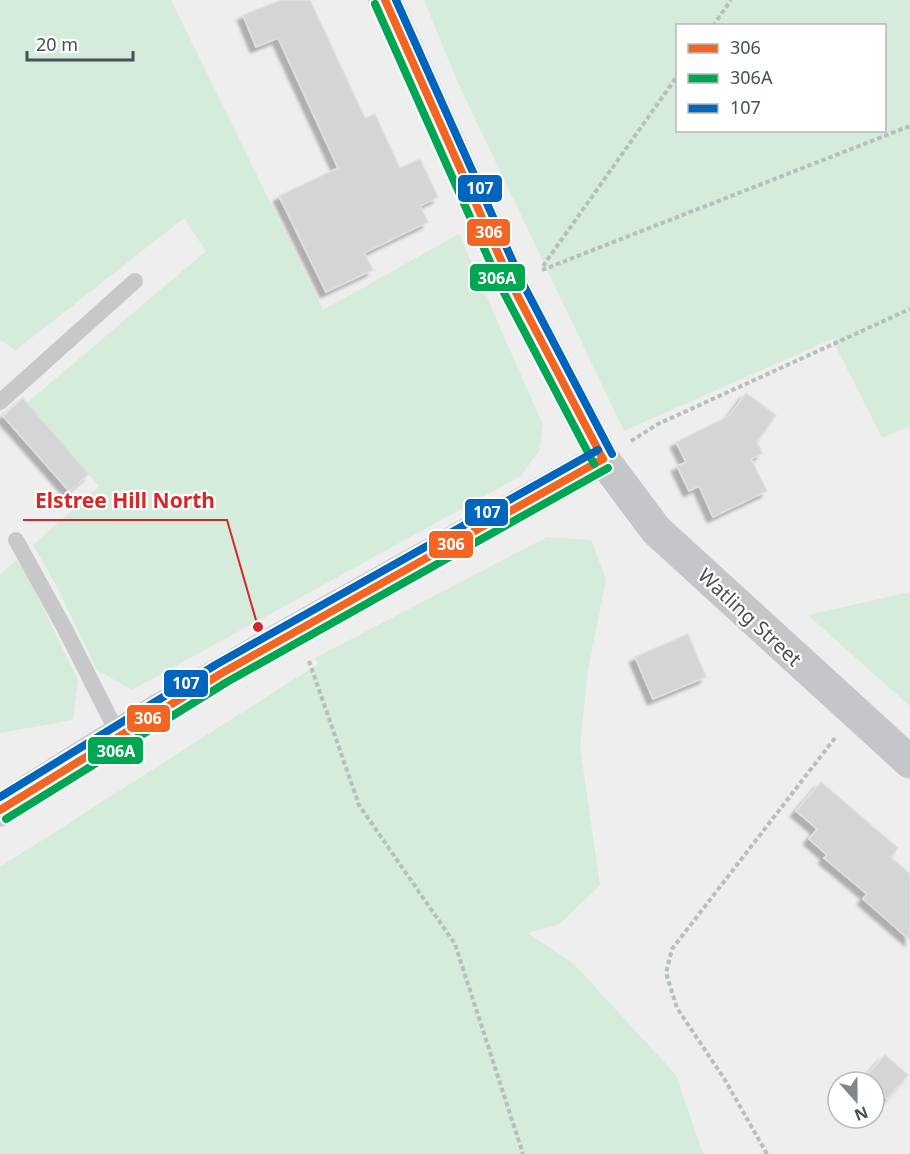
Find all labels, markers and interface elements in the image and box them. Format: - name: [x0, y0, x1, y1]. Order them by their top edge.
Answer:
- scale bar: [27, 24, 134, 62]
- legend: [676, 24, 886, 132]
- text: 20 m: [36, 32, 78, 56]
- text: 306: [730, 35, 761, 59]
- text: 306A: [730, 65, 773, 89]
- text: 107: [730, 95, 761, 119]
- line badge: 107: [457, 174, 503, 203]
- text: 107: [466, 177, 494, 199]
- line badge: 306: [466, 218, 511, 247]
- text: 306: [475, 221, 503, 243]
- line badge: 306A: [469, 263, 526, 292]
- text: 306A: [478, 267, 517, 289]
- callout: Elstree Hill North: [23, 481, 227, 520]
- text: Elstree Hill North: [35, 486, 215, 514]
- line badge: 107: [464, 498, 509, 527]
- text: 107: [473, 501, 501, 523]
- line badge: 306: [428, 530, 474, 559]
- text: 306: [437, 533, 465, 555]
- street label: Watling Street: [692, 562, 808, 672]
- line badge: 107: [163, 669, 209, 698]
- text: 107: [172, 672, 200, 694]
- line badge: 306: [126, 704, 171, 733]
- text: 306: [134, 707, 162, 729]
- line badge: 306A: [87, 736, 144, 765]
- text: 306A: [97, 740, 136, 762]
- north arrow: [826, 1070, 886, 1130]
- text: N: [851, 1101, 871, 1127]

